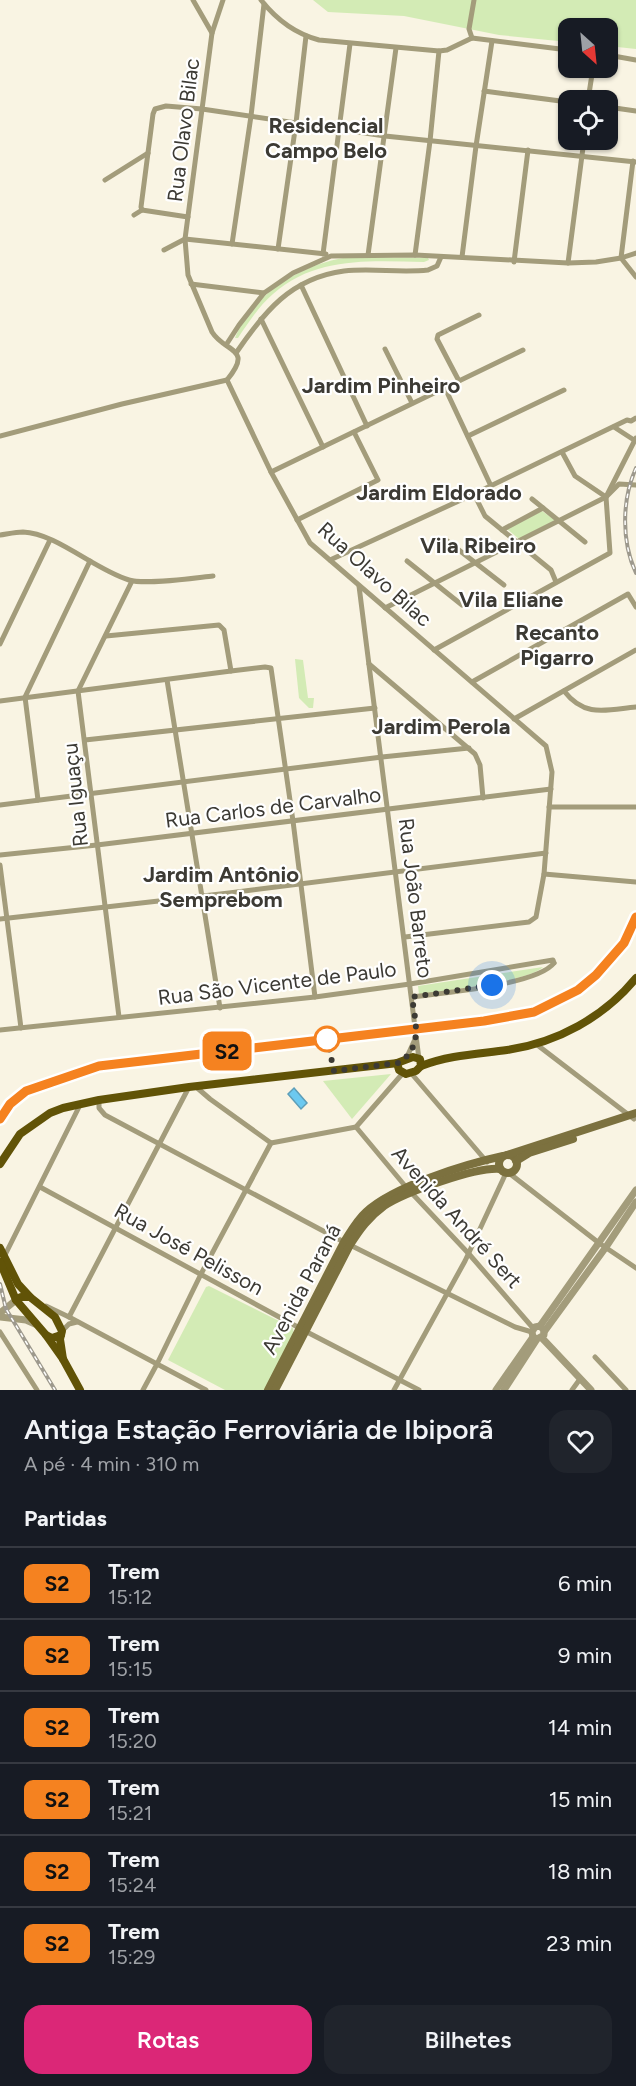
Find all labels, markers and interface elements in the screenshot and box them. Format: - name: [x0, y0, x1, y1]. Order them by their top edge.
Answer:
- north arrow: [558, 18, 618, 78]
- map controls: [558, 18, 618, 150]
- street label: Rua Olavo Bilac: [162, 57, 204, 203]
- button: locate: [558, 90, 618, 150]
- district label: Residencial Campo Belo: [265, 112, 387, 164]
- district label: Jardim Pinheiro: [302, 372, 461, 399]
- district label: Jardim Eldorado: [356, 479, 522, 506]
- street label: Rua Olavo Bilac: [313, 516, 437, 632]
- district label: Vila Ribeiro: [420, 532, 536, 559]
- district label: Vila Eliane: [459, 586, 563, 613]
- district label: Recanto Pigarro: [515, 619, 599, 671]
- district label: Jardim Perola: [372, 713, 510, 740]
- street label: Rua Iguaçu: [57, 742, 93, 848]
- street label: Rua Carlos de Carvalho: [164, 781, 382, 833]
- street label: Rua João Barreto: [394, 817, 438, 979]
- district label: Jardim Antônio Semprebom: [143, 861, 299, 913]
- street label: Rua São Vicente de Paulo: [156, 956, 398, 1010]
- your location: [477, 970, 507, 1000]
- unlabelled marker: [314, 1026, 340, 1052]
- line badge: S2: [200, 1032, 254, 1070]
- text: S2: [215, 1039, 239, 1064]
- street label: Avenida André Sert: [387, 1141, 527, 1293]
- street label: Rua José Pelisson: [110, 1198, 268, 1300]
- street label: Avenida Paraná: [256, 1220, 346, 1358]
- button: heart: [549, 1410, 612, 1473]
- text: Antiga Estação Ferroviária de Ibiporã: [24, 1412, 493, 1446]
- text: A pé · 4 min · 310 m: [24, 1452, 199, 1476]
- text: Partidas: [24, 1505, 107, 1532]
- text: Trem: [108, 1558, 160, 1585]
- text: 6 min: [558, 1570, 612, 1597]
- text: S2: [45, 1571, 69, 1596]
- text: 15:12: [108, 1585, 152, 1609]
- text: Trem: [108, 1630, 160, 1657]
- text: 9 min: [558, 1642, 612, 1669]
- text: S2: [45, 1643, 69, 1668]
- text: 15:15: [108, 1657, 153, 1681]
- text: Trem: [108, 1702, 160, 1729]
- text: 14 min: [548, 1714, 612, 1741]
- text: S2: [45, 1715, 69, 1740]
- text: 15:20: [108, 1729, 157, 1753]
- text: Trem: [108, 1774, 160, 1801]
- text: 15 min: [549, 1786, 612, 1813]
- text: S2: [45, 1787, 69, 1812]
- text: 15:21: [108, 1801, 152, 1825]
- text: Trem: [108, 1846, 160, 1873]
- text: 18 min: [548, 1858, 612, 1885]
- text: S2: [45, 1859, 69, 1884]
- text: 15:24: [108, 1873, 156, 1897]
- text: Trem: [108, 1918, 160, 1945]
- text: 23 min: [546, 1930, 612, 1957]
- text: S2: [45, 1931, 69, 1956]
- text: 15:29: [108, 1945, 155, 1969]
- button: Rotas: [24, 2005, 312, 2074]
- button: Bilhetes: [324, 2005, 612, 2074]

